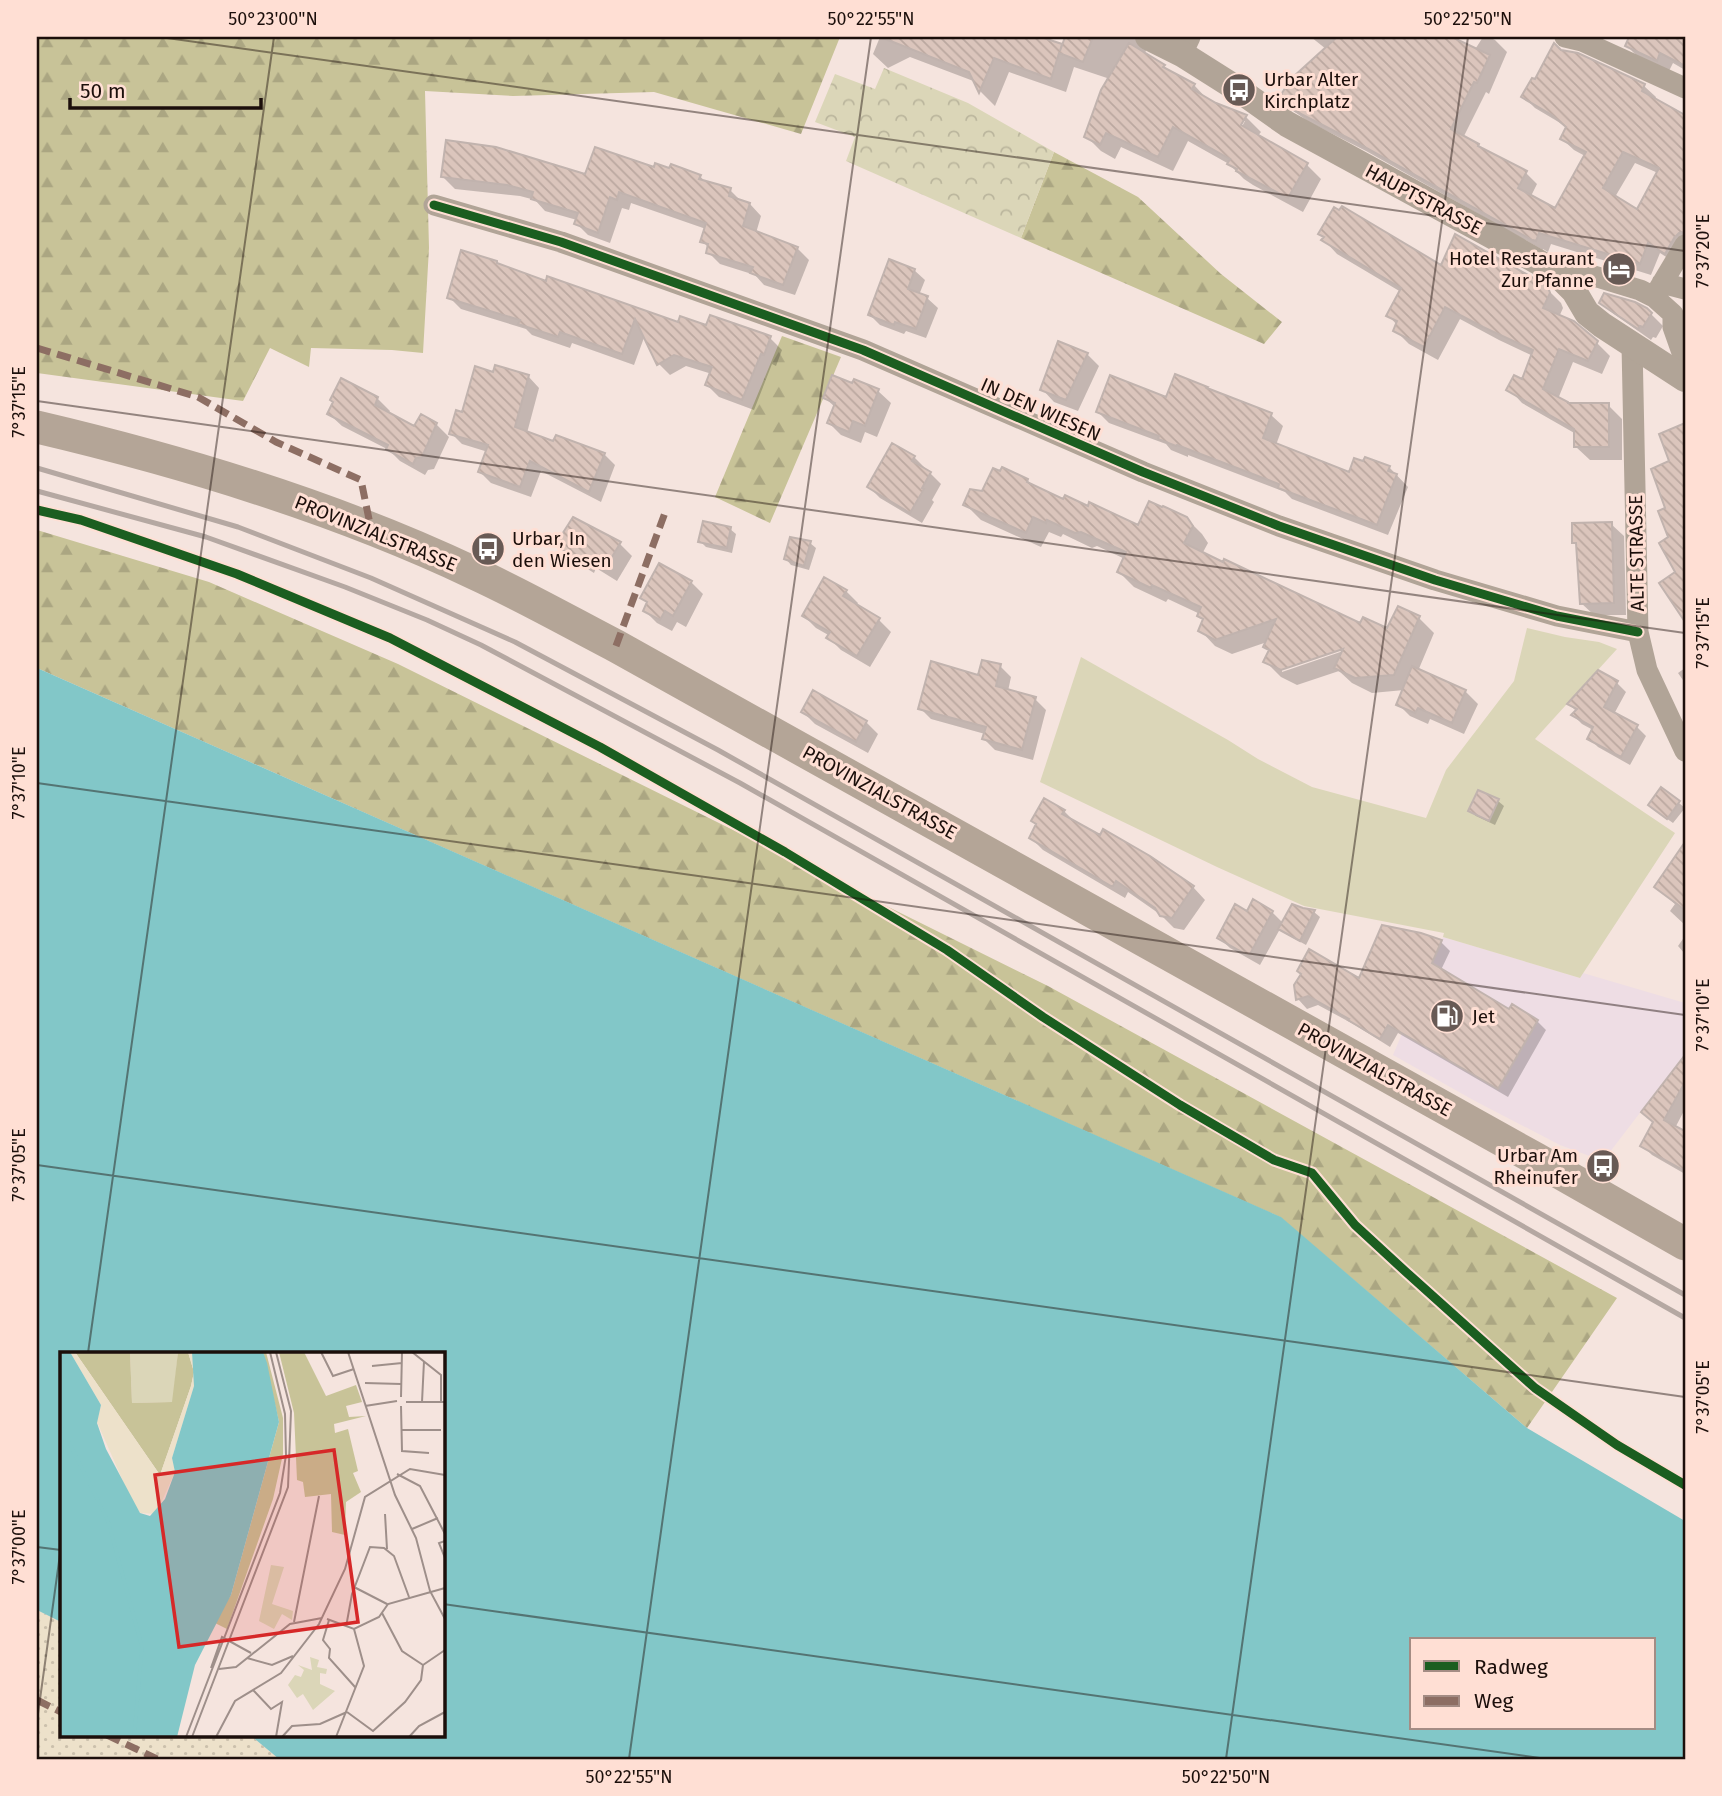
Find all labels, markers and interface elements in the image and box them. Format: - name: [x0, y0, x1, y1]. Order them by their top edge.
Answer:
- text: 50°23'00"N: [228, 8, 318, 30]
- text: 50°22'55"N: [827, 8, 915, 30]
- text: 50°22'50"N: [1424, 8, 1512, 30]
- scale bar: [70, 66, 261, 110]
- place label: Urbar Alter Kirchplatz: [1264, 68, 1359, 113]
- bus stop icon: Urbar Alter Kirchplatz: [1220, 71, 1258, 109]
- text: 50 m: [80, 78, 126, 104]
- street label: HAUPTSTRASSE: [1361, 159, 1486, 240]
- text: 7°37'20"E: [1692, 214, 1714, 288]
- place label: Hotel Restaurant Zur Pfanne: [1449, 247, 1594, 292]
- hotel icon: Hotel Restaurant Zur Pfanne: [1600, 250, 1638, 288]
- text: 7°37'15"E: [8, 366, 30, 438]
- street label: IN DEN WIESEN: [977, 373, 1104, 446]
- street label: PROVINZIALSTRASSE: [291, 490, 460, 577]
- street label: ALTE STRASSE: [1624, 495, 1649, 611]
- place label: Urbar, In den Wiesen: [512, 527, 612, 572]
- bus stop icon: Urbar, In den Wiesen: [469, 530, 507, 568]
- text: 7°37'15"E: [1692, 597, 1714, 669]
- street label: PROVINZIALSTRASSE: [799, 740, 961, 844]
- text: 7°37'10"E: [8, 746, 30, 820]
- text: 7°37'10"E: [1692, 978, 1714, 1052]
- fuel station icon: Jet: [1428, 997, 1466, 1035]
- place label: Jet: [1472, 1005, 1495, 1028]
- street label: PROVINZIALSTRASSE: [1294, 1017, 1456, 1121]
- text: 7°37'05"E: [8, 1128, 30, 1202]
- place label: Urbar Am Rheinufer: [1494, 1144, 1579, 1189]
- bus stop icon: Urbar Am Rheinufer: [1584, 1147, 1622, 1185]
- inset map: [60, 1352, 444, 1736]
- text: 7°37'05"E: [1692, 1360, 1714, 1434]
- text: 7°37'00"E: [8, 1509, 30, 1585]
- legend: [1410, 1638, 1656, 1730]
- text: Radweg: [1474, 1654, 1548, 1680]
- text: Weg: [1474, 1688, 1514, 1714]
- text: 50°22'55"N: [585, 1766, 673, 1788]
- text: 50°22'50"N: [1182, 1766, 1270, 1788]

